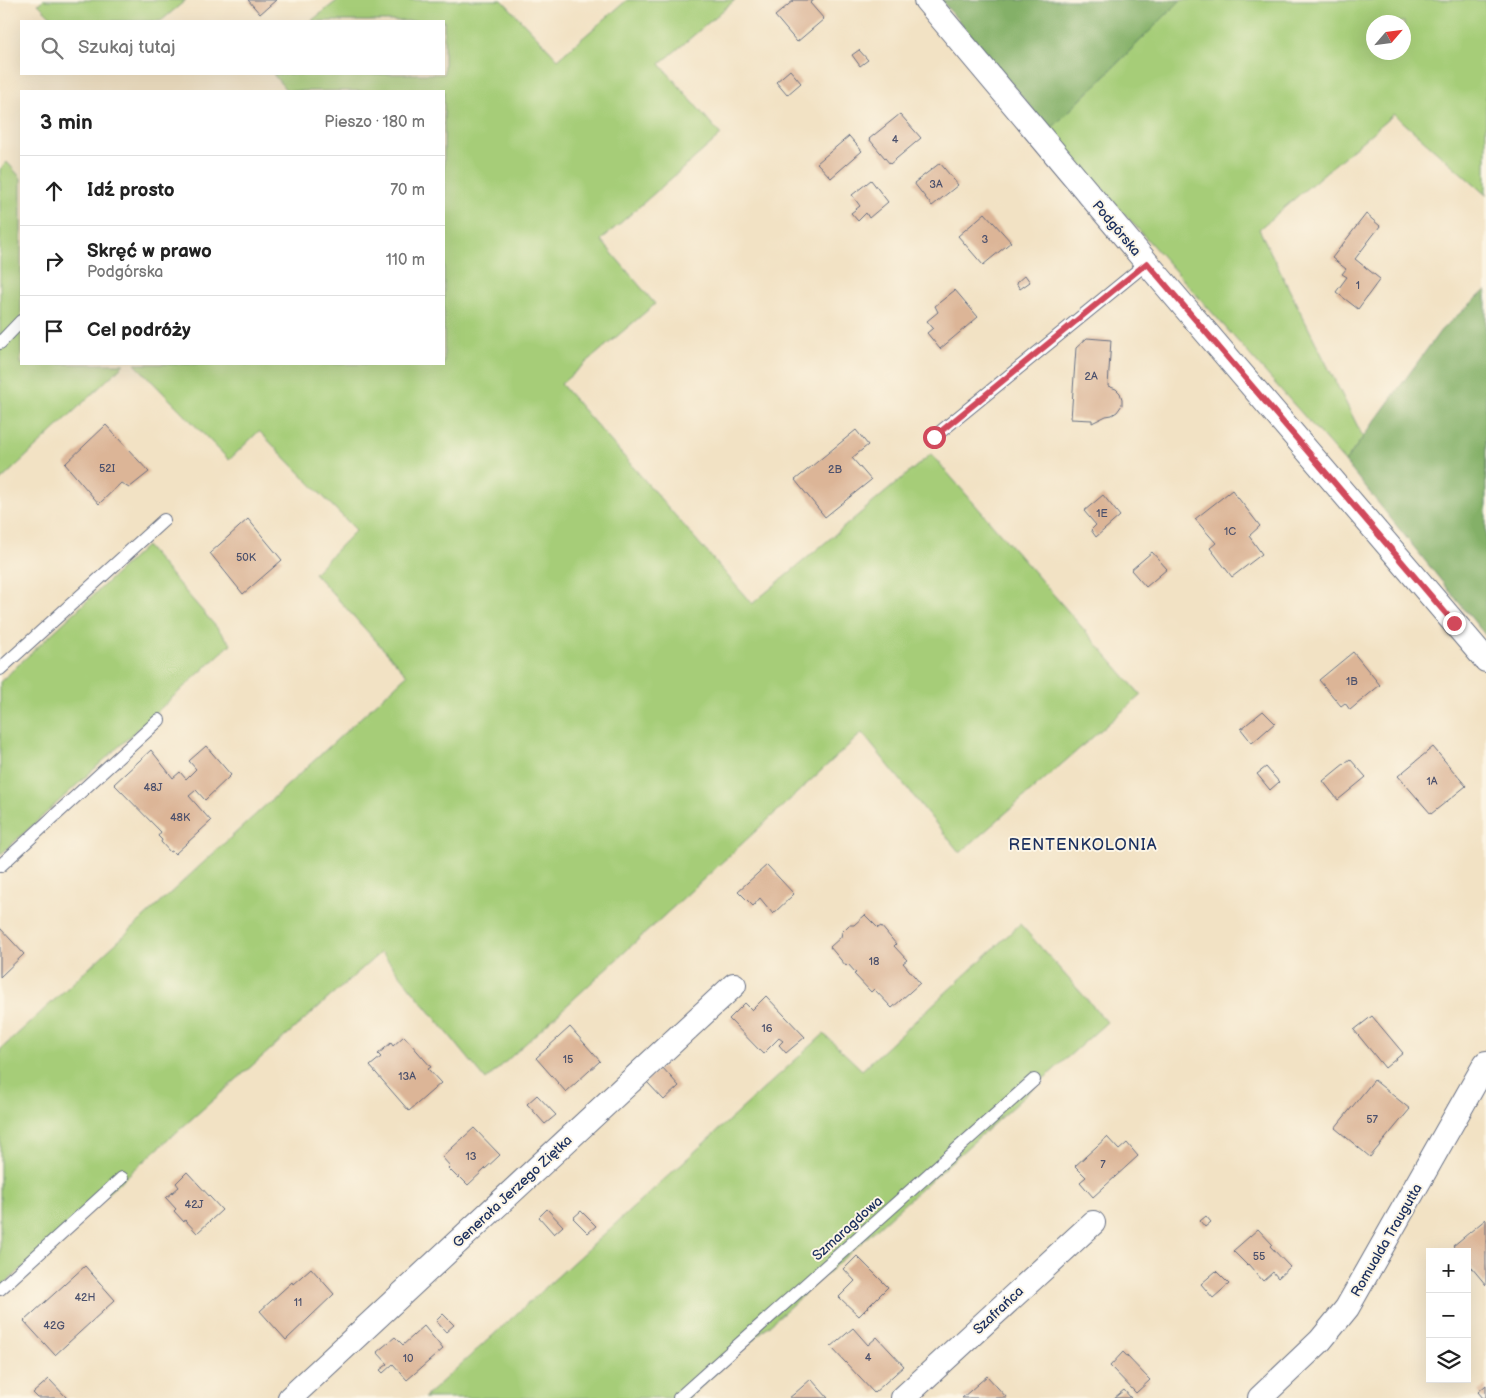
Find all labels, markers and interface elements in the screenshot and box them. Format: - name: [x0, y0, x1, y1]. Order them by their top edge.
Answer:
- north arrow: [1366, 15, 1411, 60]
- search box: [20, 20, 445, 75]
- icon: search: [38, 34, 66, 62]
- text: Szukaj tutaj: [78, 36, 175, 59]
- text: 3 min: [40, 110, 93, 135]
- text: Pieszo · 180 m: [324, 113, 425, 132]
- house number: 4: [892, 133, 899, 146]
- icon: ahead: [40, 177, 68, 205]
- house number: 3A: [929, 178, 943, 191]
- text: Idź prosto: [87, 179, 175, 202]
- text: 70 m: [390, 181, 425, 200]
- street label: Podgórska: [1089, 197, 1145, 259]
- house number: 3: [982, 233, 989, 246]
- text: Skręć w prawo: [87, 240, 212, 263]
- icon: right: [40, 247, 68, 275]
- text: 110 m: [386, 251, 425, 270]
- text: Podgórska: [87, 263, 163, 282]
- house number: 1: [1356, 279, 1360, 292]
- icon: arrive: [40, 317, 68, 345]
- text: Cel podróży: [87, 319, 191, 342]
- house number: 2A: [1084, 370, 1098, 383]
- route start: [923, 426, 946, 449]
- house number: 52I: [99, 462, 116, 475]
- house number: 2B: [828, 463, 842, 476]
- house number: 1E: [1096, 507, 1108, 520]
- house number: 1C: [1224, 525, 1236, 538]
- house number: 50K: [236, 551, 257, 564]
- route end: [1443, 612, 1466, 635]
- house number: 1B: [1346, 675, 1358, 688]
- house number: 1A: [1427, 775, 1438, 788]
- house number: 48J: [143, 781, 163, 794]
- house number: 48K: [170, 811, 191, 824]
- district label: RENTENKOLONIA: [1008, 836, 1158, 855]
- house number: 18: [869, 955, 879, 968]
- house number: 16: [762, 1022, 773, 1035]
- house number: 15: [563, 1053, 573, 1066]
- house number: 13A: [398, 1070, 416, 1083]
- house number: 57: [1366, 1113, 1378, 1126]
- street label: Generała Jerzego Ziętka: [449, 1131, 576, 1251]
- house number: 13: [465, 1150, 477, 1163]
- house number: 7: [1100, 1158, 1106, 1171]
- street label: Romualda Traugutta: [1347, 1181, 1426, 1300]
- street label: Szmaragdowa: [809, 1192, 886, 1264]
- house number: 42J: [184, 1198, 204, 1211]
- map controls: [1426, 1248, 1471, 1383]
- button: +: [1426, 1248, 1471, 1293]
- house number: 55: [1253, 1250, 1265, 1263]
- street label: Szafrańca: [970, 1283, 1027, 1338]
- house number: 42H: [74, 1291, 96, 1304]
- button: −: [1426, 1293, 1471, 1338]
- house number: 11: [294, 1296, 302, 1309]
- house number: 42G: [43, 1319, 65, 1332]
- button: layers: [1426, 1338, 1471, 1383]
- house number: 4: [865, 1351, 872, 1364]
- house number: 10: [403, 1352, 414, 1365]

